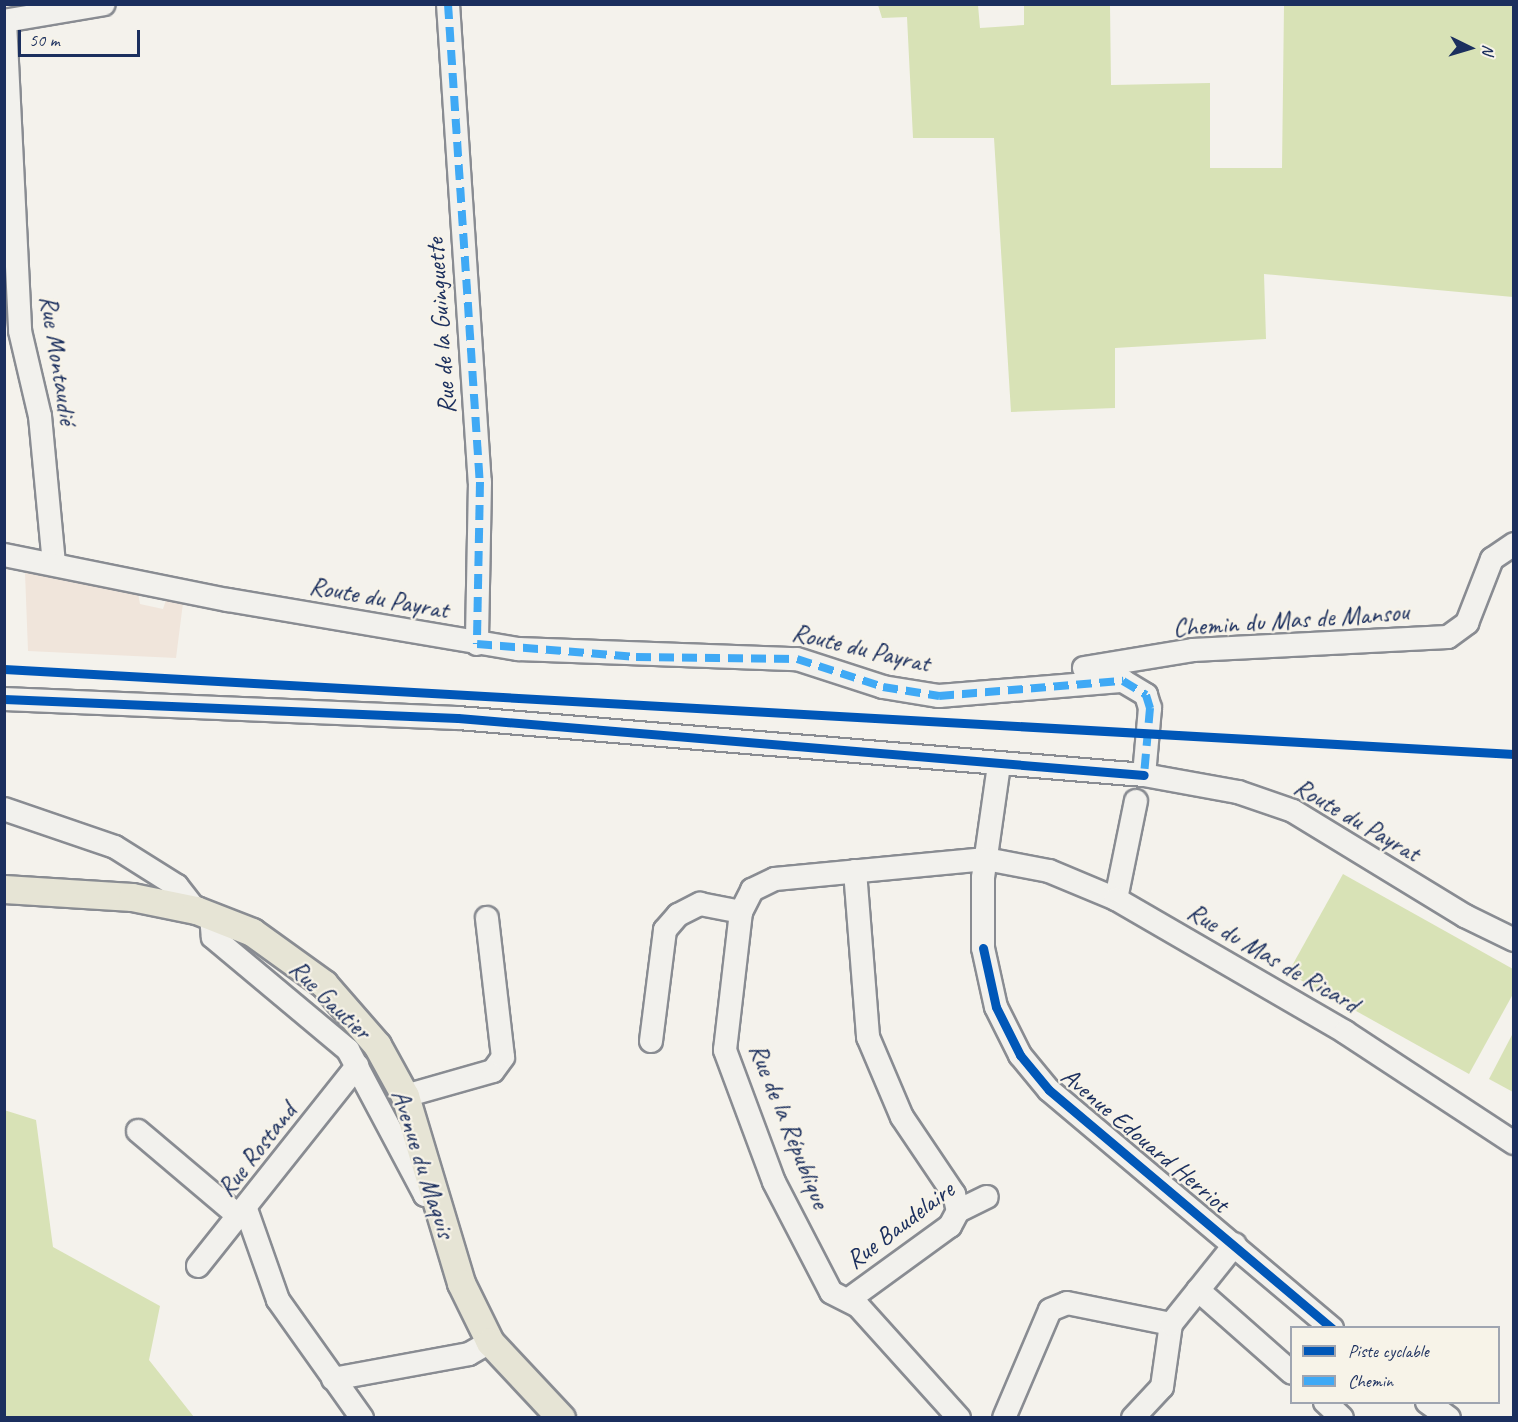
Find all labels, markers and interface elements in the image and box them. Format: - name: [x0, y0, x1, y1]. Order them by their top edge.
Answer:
- scale bar: [21, 18, 142, 56]
- north arrow: [1440, 18, 1500, 78]
- text: 50 m: [29, 29, 60, 51]
- text: N: [1478, 44, 1498, 55]
- street label: Rue de la Guinguette: [419, 237, 463, 415]
- street label: Rue Montaudié: [32, 294, 84, 426]
- street label: Route du Payrat: [307, 570, 451, 626]
- street label: Chemin du Mas de Mansou: [1172, 596, 1410, 644]
- street label: Route du Payrat: [789, 617, 933, 679]
- street label: Route du Payrat: [1288, 771, 1426, 869]
- street label: Rue du Mas de Ricard: [1182, 897, 1364, 1019]
- street label: Rue Gautier: [282, 953, 378, 1047]
- street label: Rue de la République: [742, 1039, 836, 1213]
- street label: Avenue Edouard Herriot: [1055, 1061, 1235, 1219]
- street label: Avenue du Maquis: [384, 1085, 462, 1243]
- street label: Rue Rostand: [211, 1097, 303, 1203]
- street label: Rue Baudelaire: [839, 1174, 961, 1276]
- legend: [1290, 1326, 1500, 1404]
- text: Piste cyclable: [1348, 1340, 1429, 1362]
- text: Chemin: [1348, 1370, 1393, 1392]

